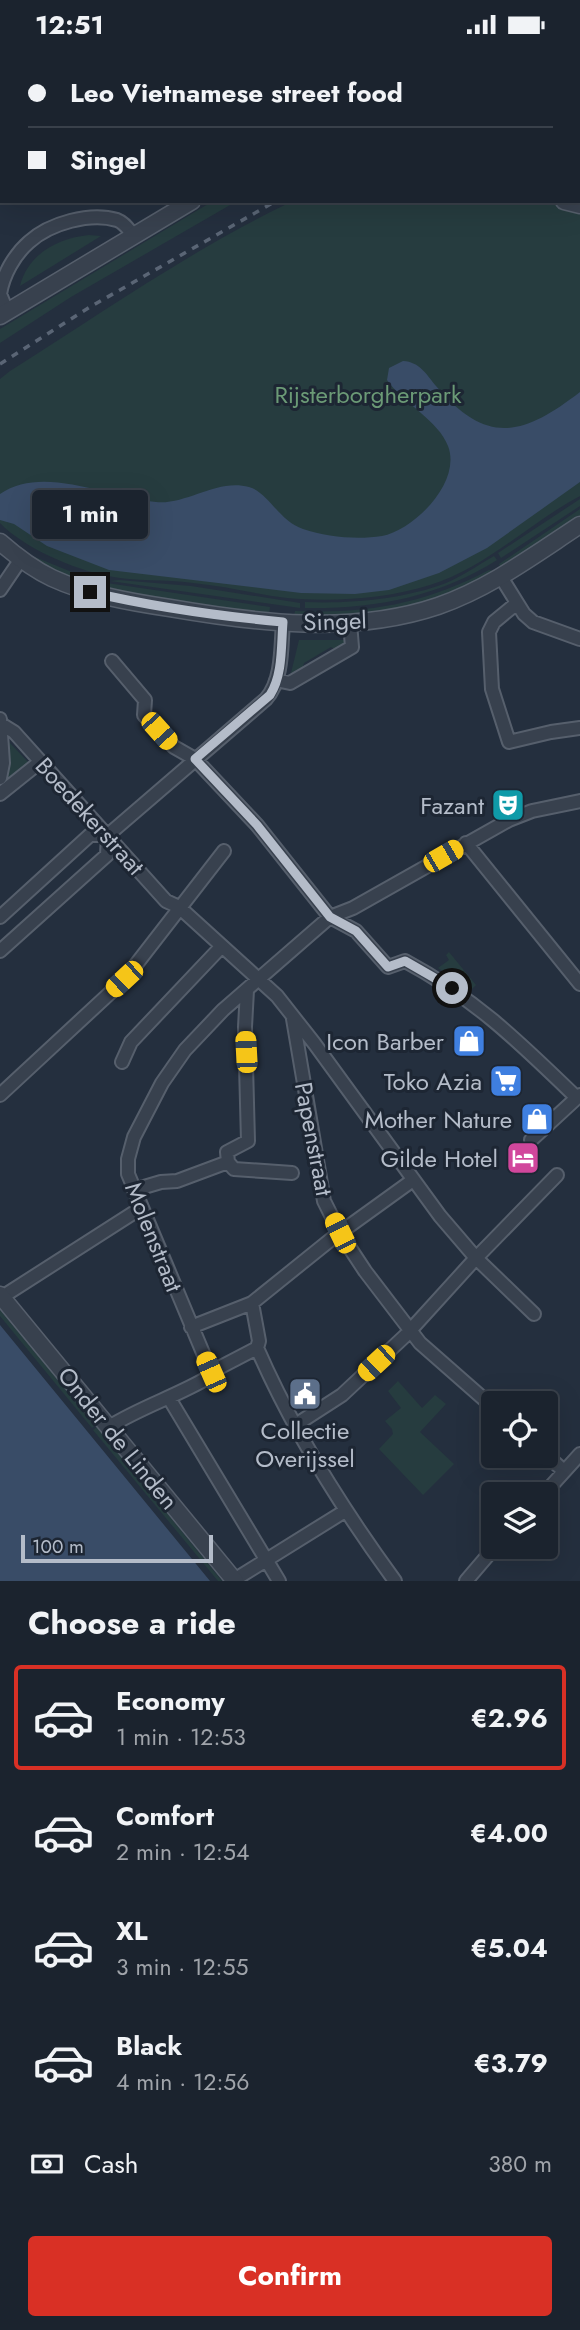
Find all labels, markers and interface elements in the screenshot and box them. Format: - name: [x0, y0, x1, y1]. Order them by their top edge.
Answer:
- text: 12:51: [35, 6, 104, 44]
- text: Leo Vietnamese street food: [70, 74, 403, 112]
- text: Singel: [70, 141, 146, 179]
- park label: Rijsterborgherpark: [274, 377, 462, 412]
- callout: 1 min: [32, 491, 148, 539]
- text: 1 min: [61, 497, 119, 531]
- route end: [74, 576, 106, 608]
- street label: Singel: [303, 602, 367, 640]
- car: [138, 708, 181, 754]
- street label: Boedekerstraat: [27, 749, 153, 883]
- theatre icon: Fazant: [489, 786, 527, 824]
- place label: Fazant: [420, 788, 484, 823]
- car: [420, 836, 467, 876]
- car: [102, 957, 147, 1001]
- route start: [436, 972, 468, 1004]
- shop icon: Icon Barber: [450, 1022, 488, 1060]
- place label: Icon Barber: [326, 1024, 445, 1059]
- car: [235, 1030, 258, 1074]
- supermarket icon: Toko Azia: [487, 1062, 525, 1100]
- place label: Toko Azia: [384, 1064, 482, 1099]
- street label: Papenstraat: [286, 1079, 342, 1199]
- shop icon: Mother Nature: [518, 1100, 556, 1138]
- place label: Mother Nature: [365, 1102, 512, 1137]
- hotel icon: Gilde Hotel: [504, 1139, 542, 1177]
- place label: Gilde Hotel: [380, 1141, 498, 1176]
- street label: Molenstraat: [116, 1177, 192, 1297]
- car: [322, 1210, 359, 1256]
- car: [354, 1341, 399, 1385]
- car: [193, 1349, 230, 1395]
- street label: Onder de Linden: [49, 1359, 187, 1517]
- public building icon: Collectie Overijssel: [286, 1375, 324, 1413]
- map controls: [481, 1391, 558, 1559]
- button: locate: [481, 1391, 558, 1468]
- place label: Collectie Overijssel: [255, 1413, 355, 1476]
- button: layers: [481, 1482, 558, 1559]
- scale bar: [21, 1532, 214, 1564]
- text: 100 m: [32, 1533, 84, 1560]
- text: Choose a ride: [28, 1600, 236, 1646]
- text: Economy: [116, 1682, 225, 1720]
- icon: car: [32, 1686, 95, 1749]
- text: €2.96: [471, 1699, 548, 1737]
- text: 1 min · 12:53: [116, 1720, 246, 1754]
- text: Comfort: [116, 1797, 214, 1835]
- icon: car: [32, 1801, 95, 1864]
- text: €4.00: [470, 1814, 548, 1852]
- text: 2 min · 12:54: [116, 1835, 249, 1869]
- text: XL: [116, 1912, 148, 1950]
- icon: car: [32, 1916, 95, 1979]
- text: €5.04: [470, 1929, 548, 1967]
- text: 3 min · 12:55: [116, 1950, 248, 1984]
- text: Black: [116, 2027, 182, 2065]
- icon: car: [32, 2031, 95, 2094]
- text: €3.79: [474, 2044, 548, 2082]
- text: 4 min · 12:56: [116, 2065, 250, 2099]
- icon: cash: [28, 2145, 66, 2183]
- text: Cash: [84, 2145, 138, 2183]
- text: 380 m: [488, 2147, 552, 2181]
- button: Confirm: [28, 2236, 552, 2316]

